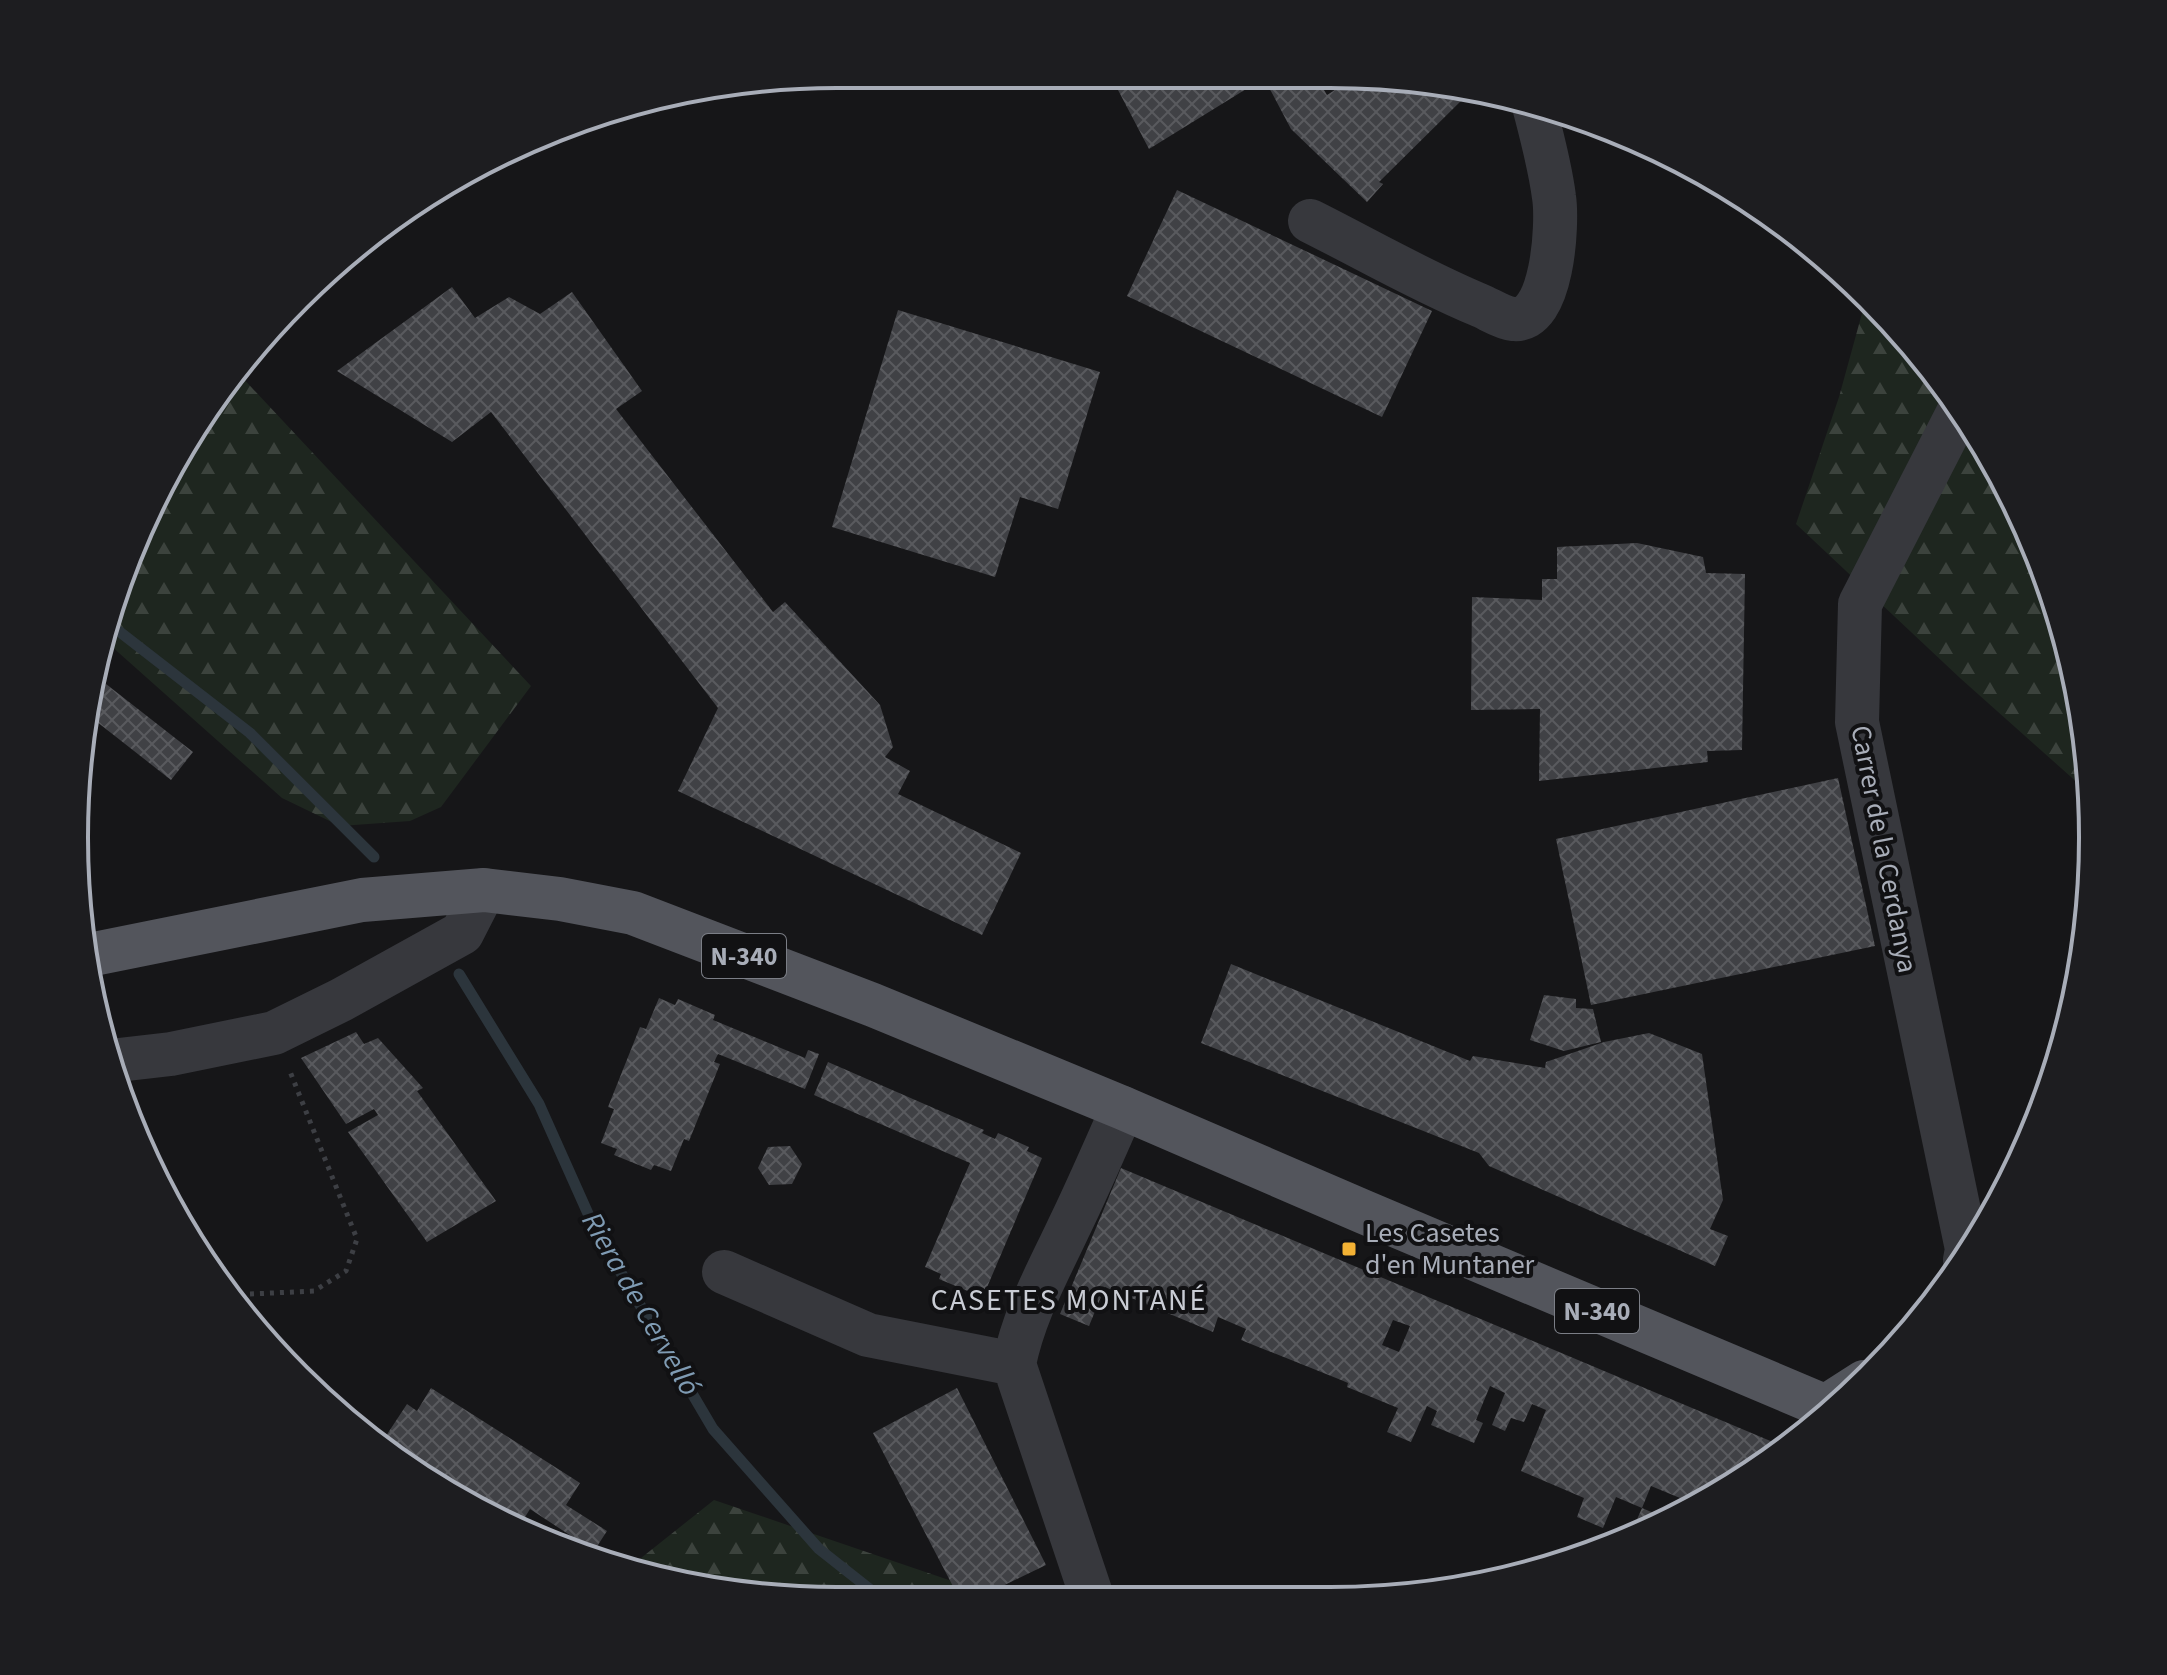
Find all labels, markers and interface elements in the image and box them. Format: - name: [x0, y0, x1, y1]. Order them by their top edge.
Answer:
- street label: Carrer de la Cerdanya: [1840, 722, 1928, 976]
- road number: N-340: [702, 934, 786, 978]
- water label: Riera de Cervelló: [571, 1204, 711, 1404]
- place label: Les Casetes d'en Muntaner: [1365, 1213, 1535, 1285]
- marker: Les Casetes d'en Muntaner: [1340, 1240, 1358, 1258]
- district label: CASETES MONTANÉ: [931, 1279, 1207, 1322]
- road number: N-340: [1555, 1289, 1639, 1333]

